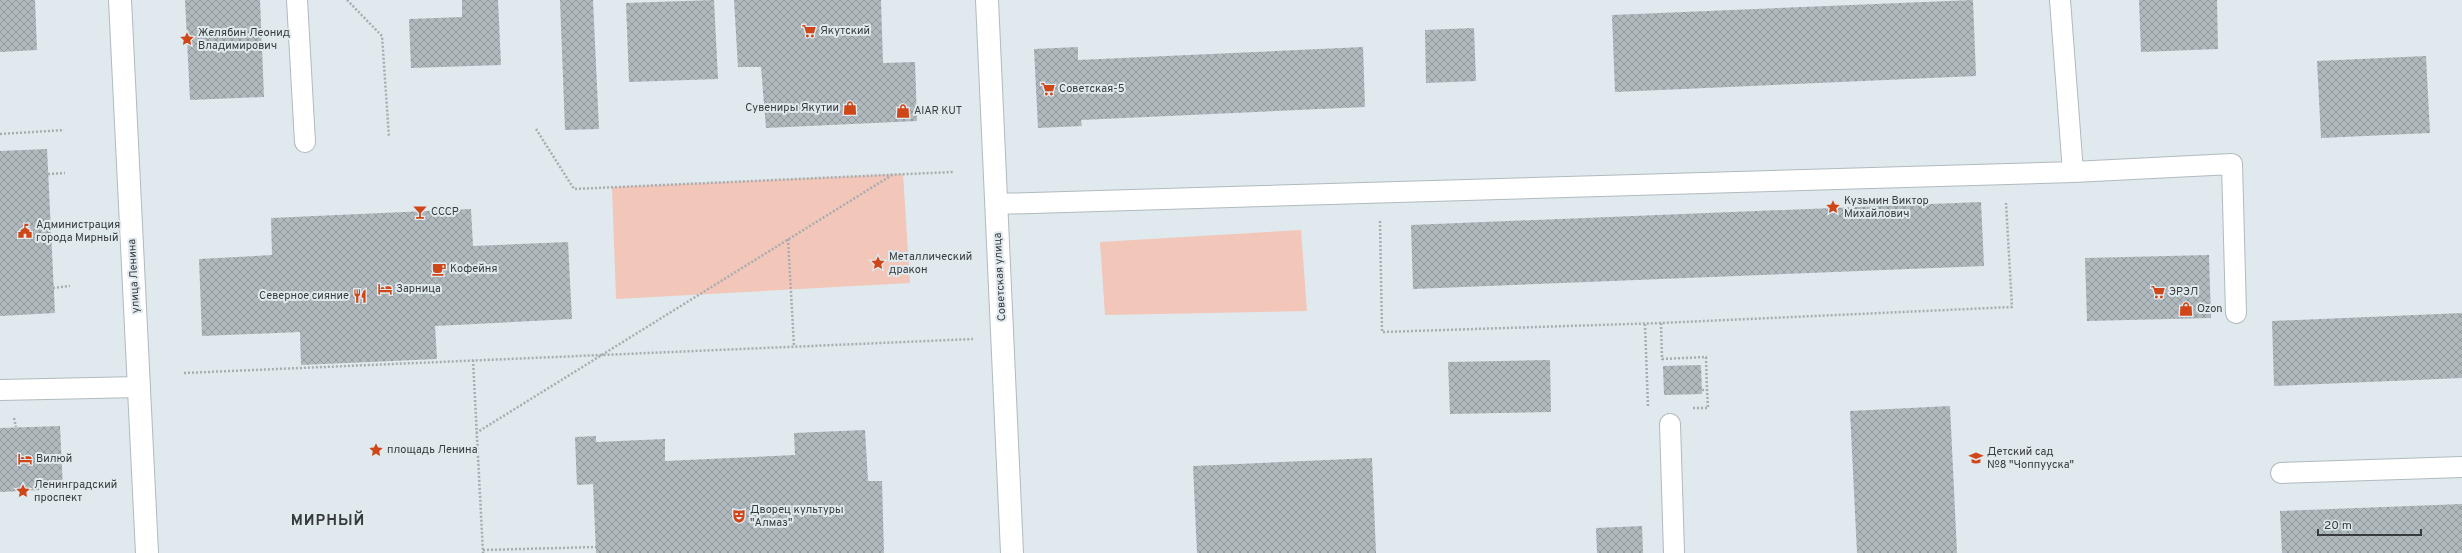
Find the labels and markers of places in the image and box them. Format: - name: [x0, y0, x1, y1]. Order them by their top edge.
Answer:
- supermarket icon: Якутский: [801, 23, 817, 39]
- place label: Якутский: [820, 24, 870, 38]
- place label: Желябин Леонид Владимирович: [198, 26, 290, 53]
- place icon: Желябин Леонид Владимирович: [179, 31, 195, 47]
- supermarket icon: Советская-5: [1040, 81, 1056, 97]
- place label: Советская-5: [1059, 82, 1125, 96]
- shop icon: Сувениры Якутии: [842, 100, 858, 116]
- place label: Сувениры Якутии: [745, 101, 839, 115]
- shop icon: AIAR KUT: [895, 103, 911, 119]
- place label: AIAR KUT: [914, 104, 962, 118]
- place label: Кузьмин Виктор Михайлович: [1844, 194, 1929, 221]
- place icon: Кузьмин Виктор Михайлович: [1825, 199, 1841, 215]
- bar icon: СССР: [412, 204, 428, 220]
- place label: СССР: [431, 205, 459, 219]
- place label: Администрация города Мирный: [36, 218, 120, 245]
- public building icon: Администрация города Мирный: [17, 223, 33, 239]
- place label: Металлический дракон: [889, 250, 972, 277]
- place icon: Металлический дракон: [870, 255, 886, 271]
- cafe icon: Кофейня: [431, 261, 447, 277]
- place label: Кофейня: [450, 262, 497, 276]
- hotel icon: Зарница: [377, 281, 393, 297]
- place label: Зарница: [396, 282, 441, 296]
- supermarket icon: ЭРЭЛ: [2150, 284, 2166, 300]
- place label: ЭРЭЛ: [2169, 285, 2198, 299]
- restaurant icon: Северное сияние: [352, 288, 368, 304]
- place label: Северное сияние: [259, 289, 349, 303]
- shop icon: Ozon: [2178, 301, 2194, 317]
- place label: Ozon: [2197, 302, 2223, 316]
- place icon: площадь Ленина: [368, 442, 384, 458]
- place label: площадь Ленина: [387, 443, 478, 457]
- place label: Детский сад №8 "Чоппууска": [1987, 445, 2074, 472]
- school or university icon: Детский сад №8 "Чоппууска": [1968, 450, 1984, 466]
- hotel icon: Вилюй: [17, 451, 33, 467]
- place label: Вилюй: [36, 452, 72, 466]
- place label: Ленинградский проспект: [34, 478, 117, 505]
- place icon: Ленинградский проспект: [15, 483, 31, 499]
- place label: Дворец культуры "Алмаз": [750, 503, 844, 530]
- theatre icon: Дворец культуры "Алмаз": [731, 508, 747, 524]

